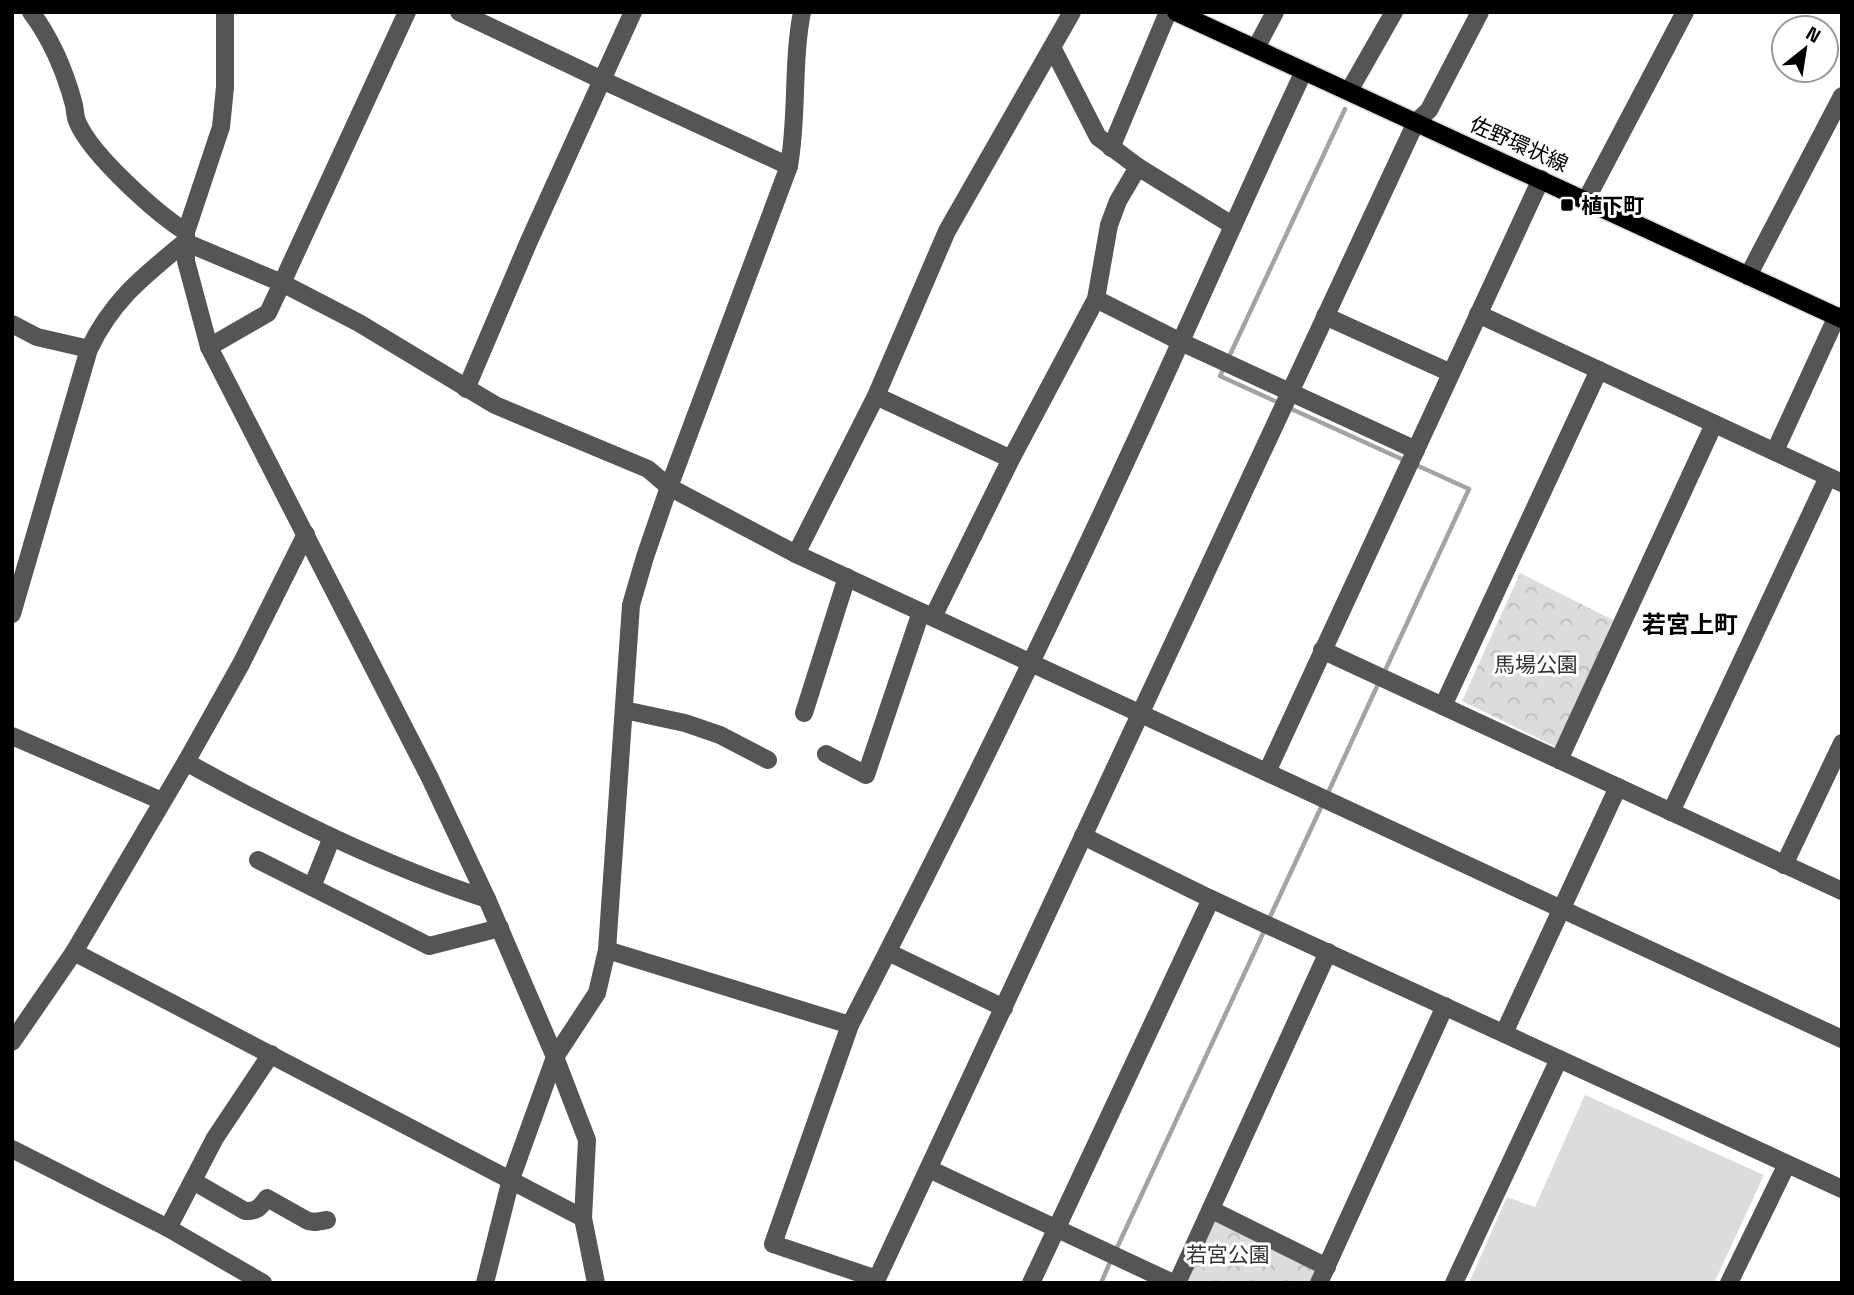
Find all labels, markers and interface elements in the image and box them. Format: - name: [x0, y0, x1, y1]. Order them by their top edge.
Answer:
- north arrow: [1770, 14, 1840, 84]
- text: N: [1801, 21, 1825, 49]
- street label: 佐野環状線: [1466, 110, 1572, 178]
- place label: 植下町: [1581, 192, 1644, 219]
- marker: 植下町: [1559, 197, 1575, 213]
- district label: 若宮上町: [1642, 609, 1738, 640]
- park label: 馬場公園: [1494, 651, 1578, 678]
- park label: 若宮公園: [1186, 1241, 1270, 1268]

